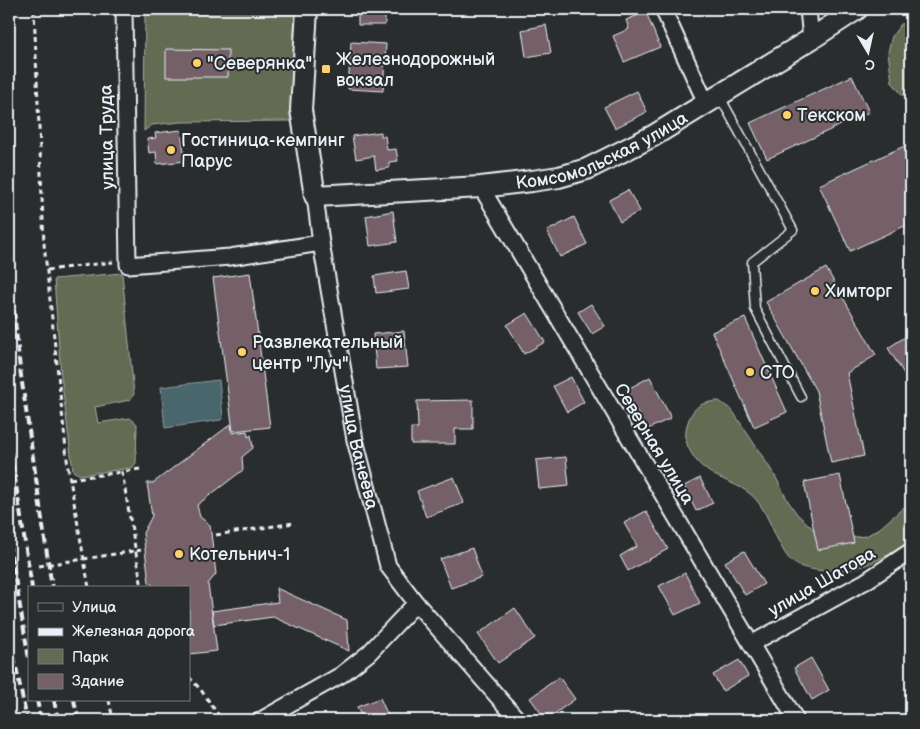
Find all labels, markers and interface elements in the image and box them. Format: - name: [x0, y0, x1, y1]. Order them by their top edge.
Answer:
- north arrow: [842, 28, 892, 78]
- place label: Железнодорожный вокзал: [336, 49, 495, 91]
- place label: "Северянка": [207, 53, 312, 74]
- text: С: [864, 55, 876, 74]
- marker: "Северянка": [191, 57, 203, 69]
- marker: Железнодорожный вокзал: [320, 63, 332, 75]
- street label: улица Труда: [96, 84, 118, 190]
- place label: Текском: [797, 105, 866, 126]
- street label: Комсомольская улица: [515, 107, 691, 193]
- marker: Текском: [781, 109, 793, 121]
- place label: Гостиница-кемпинг Парус: [181, 130, 345, 172]
- marker: Гостиница-кемпинг Парус: [165, 144, 177, 156]
- place label: Химторг: [825, 281, 892, 302]
- marker: Химторг: [809, 285, 821, 297]
- place label: Развлекательный центр "Луч": [252, 332, 403, 374]
- marker: Развлекательный центр "Луч": [236, 346, 248, 358]
- place label: СТО: [760, 362, 795, 383]
- marker: СТО: [744, 366, 756, 378]
- street label: Северная улица: [610, 380, 699, 509]
- street label: улица Ванеева: [335, 383, 383, 512]
- street label: улица Шатова: [765, 543, 880, 621]
- place label: Котельнич-1: [189, 544, 290, 565]
- marker: Котельнич-1: [173, 548, 185, 560]
- legend: [28, 586, 190, 702]
- text: Улица: [72, 598, 117, 617]
- text: Железная дорога: [72, 622, 195, 641]
- text: Парк: [72, 648, 109, 667]
- text: Здание: [72, 672, 124, 691]

